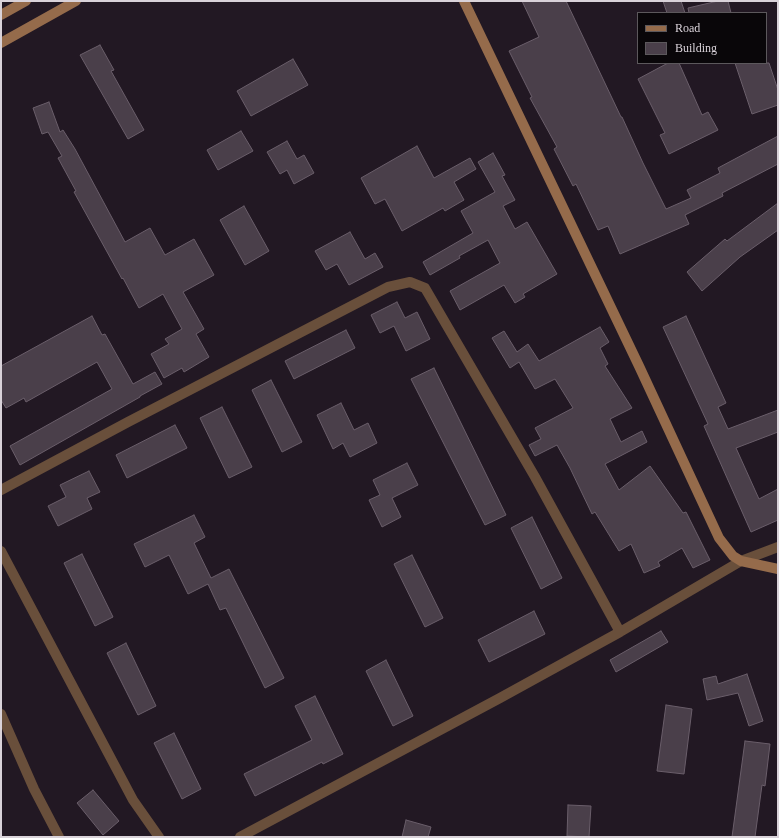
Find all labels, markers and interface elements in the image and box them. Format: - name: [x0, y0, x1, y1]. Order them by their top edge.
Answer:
- legend: [637, 12, 767, 64]
- text: Road: [675, 21, 700, 35]
- text: Building: [675, 41, 717, 55]

